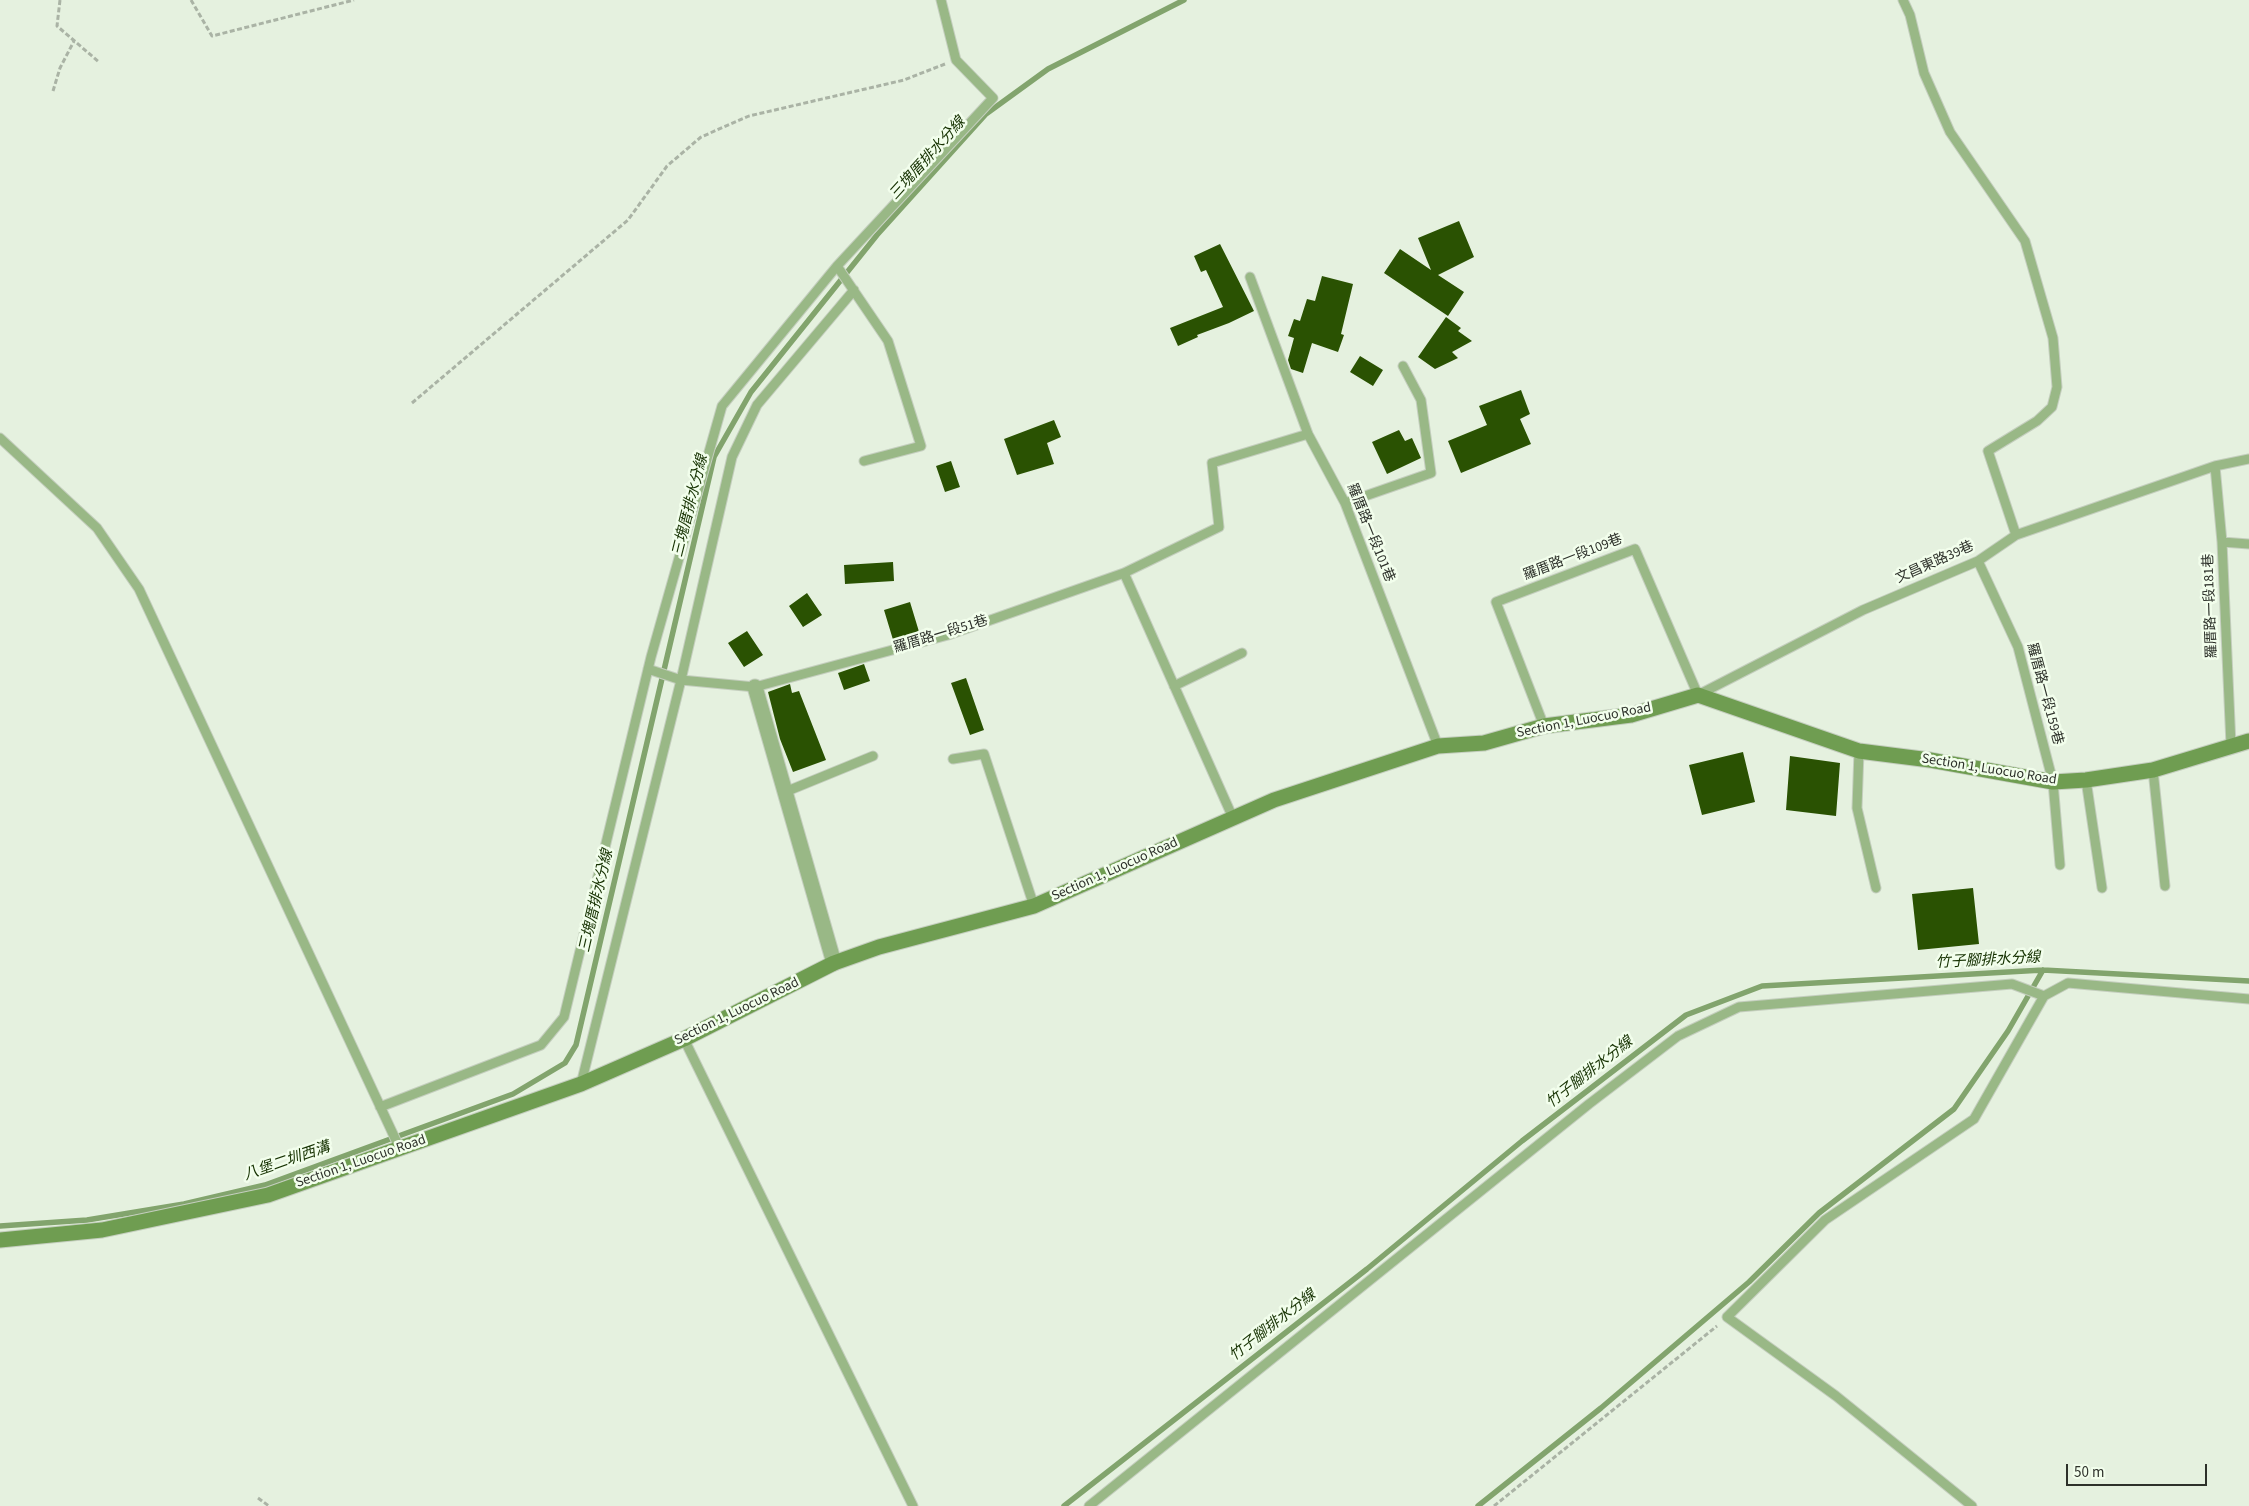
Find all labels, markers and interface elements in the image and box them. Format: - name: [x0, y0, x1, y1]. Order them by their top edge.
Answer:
- water label: 三塊厝排水分線: [886, 114, 970, 204]
- water label: 三塊厝排水分線: [670, 453, 712, 559]
- street label: 羅厝路一段101巷: [1343, 481, 1397, 585]
- street label: 羅厝路一段109巷: [1521, 531, 1625, 585]
- street label: 文昌東路39巷: [1893, 538, 1977, 588]
- street label: 羅厝路一段181巷: [2201, 553, 2221, 659]
- street label: 羅厝路一段51巷: [892, 613, 990, 657]
- street label: 羅厝路一段159巷: [2022, 641, 2066, 747]
- street label: Section 1, Luocuo Road: [1515, 700, 1653, 742]
- street label: Section 1, Luocuo Road: [1920, 751, 2058, 789]
- street label: Section 1, Luocuo Road: [1049, 835, 1181, 905]
- water label: 三塊厝排水分線: [576, 848, 618, 954]
- water label: 竹子腳排水分線: [1935, 949, 2041, 973]
- street label: Section 1, Luocuo Road: [672, 975, 802, 1049]
- water label: 竹子腳排水分線: [1543, 1034, 1637, 1112]
- street label: Section 1, Luocuo Road: [294, 1132, 428, 1192]
- water label: 八堡二圳西溝: [242, 1139, 332, 1185]
- water label: 竹子腳排水分線: [1226, 1287, 1320, 1365]
- scale bar: [2069, 1454, 2210, 1486]
- text: 50 m: [2074, 1462, 2104, 1483]

